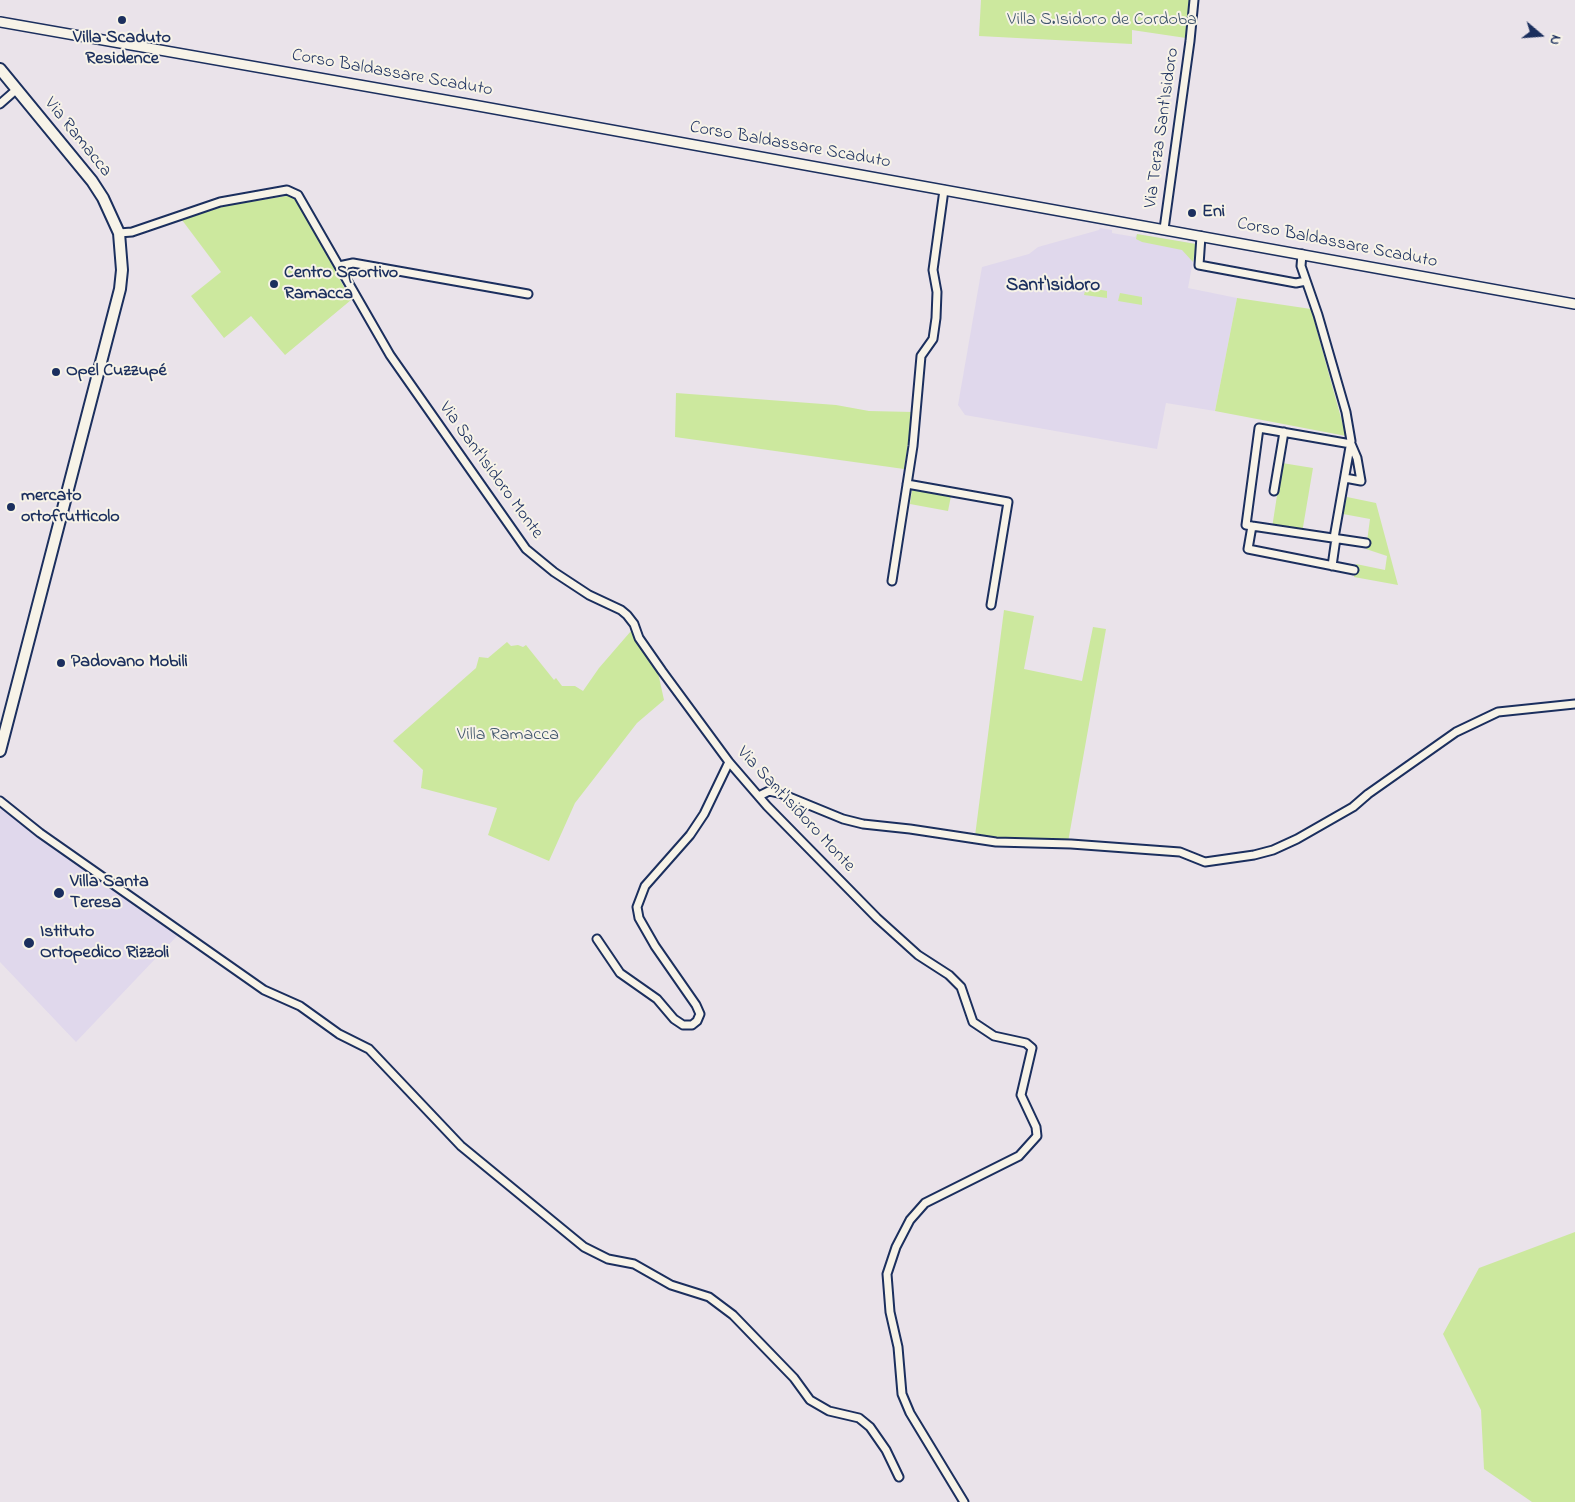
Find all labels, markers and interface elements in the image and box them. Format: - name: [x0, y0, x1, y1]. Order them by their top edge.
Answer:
- park label: Villa S.Isidoro de Cordoba: [1007, 10, 1197, 32]
- north arrow: [1515, 10, 1565, 60]
- marker: Villa Scaduto Residence: [116, 14, 128, 26]
- place label: Villa Scaduto Residence: [73, 28, 171, 70]
- text: N: [1543, 32, 1566, 48]
- street label: Corso Baldassare Scaduto: [290, 46, 494, 102]
- street label: Via Terza Sant'Isidoro: [1141, 46, 1185, 210]
- street label: Via Ramacca: [38, 94, 116, 182]
- street label: Corso Baldassare Scaduto: [688, 118, 892, 174]
- place label: Eni: [1202, 202, 1225, 224]
- marker: Eni: [1186, 207, 1198, 219]
- street label: Corso Baldassare Scaduto: [1235, 214, 1439, 274]
- place label: Centro Sportivo Ramacca: [284, 263, 398, 306]
- district label: Sant'Isidoro: [1006, 276, 1100, 298]
- marker: Centro Sportivo Ramacca: [268, 278, 280, 290]
- place label: Opel Cuzzupé: [66, 361, 167, 383]
- marker: Opel Cuzzupé: [50, 366, 62, 378]
- street label: Via Sant'Isidoro Monte: [433, 398, 547, 544]
- place label: mercato ortofrutticolo: [21, 486, 120, 528]
- marker: mercato ortofrutticolo: [5, 501, 17, 513]
- place label: Padovano Mobili: [71, 652, 188, 674]
- marker: Padovano Mobili: [55, 657, 67, 669]
- park label: Villa Ramacca: [457, 725, 559, 747]
- street label: Via Sant'Isidoro Monte: [731, 743, 859, 877]
- place label: Villa Santa Teresa: [70, 872, 149, 914]
- marker: Villa Santa Teresa: [52, 886, 66, 900]
- place label: Istituto Ortopedico Rizzoli: [40, 922, 169, 964]
- marker: Istituto Ortopedico Rizzoli: [22, 936, 36, 950]

